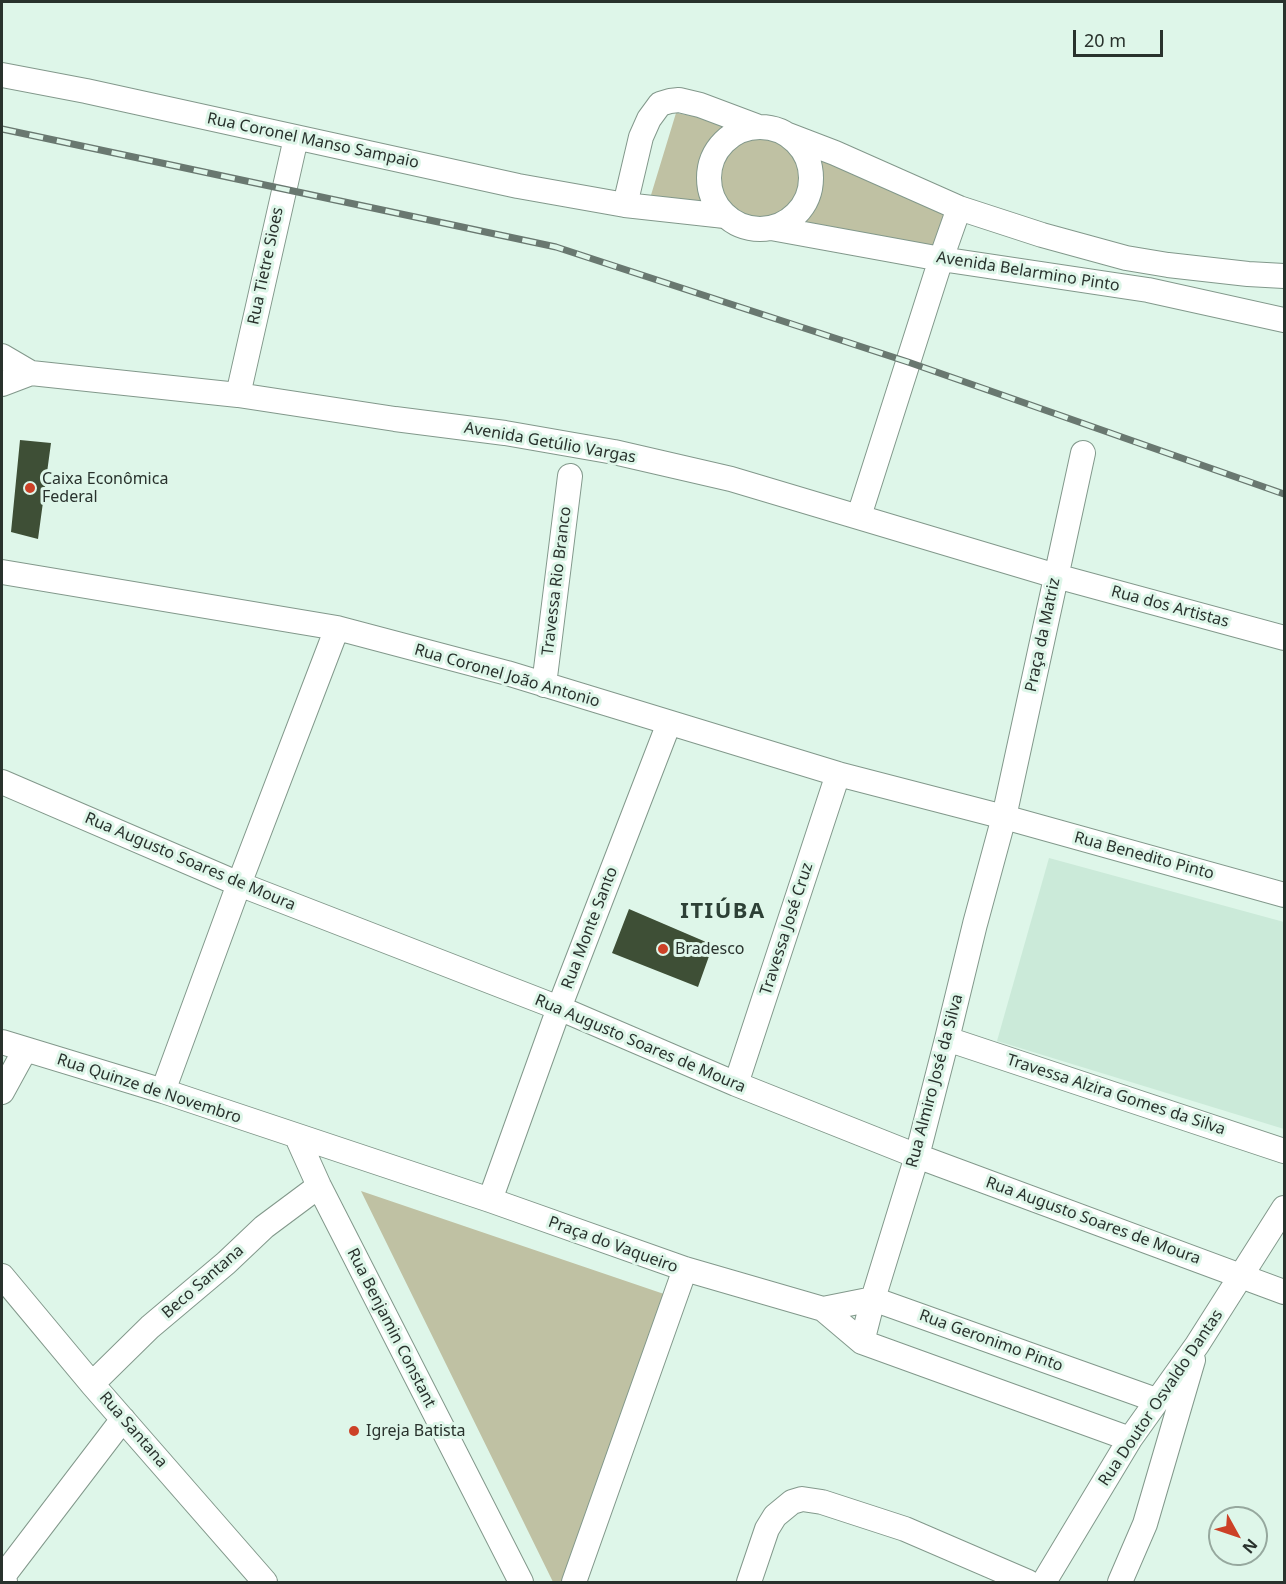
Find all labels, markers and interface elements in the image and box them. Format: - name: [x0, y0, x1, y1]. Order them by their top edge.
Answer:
- scale bar: [1076, 18, 1166, 56]
- text: 20 m: [1084, 28, 1126, 52]
- street label: Rua Coronel Manso Sampaio: [205, 109, 421, 173]
- street label: Rua Tietre Sioes: [244, 206, 288, 326]
- street label: Avenida Belarmino Pinto: [935, 248, 1121, 296]
- street label: Avenida Getúlio Vargas: [463, 418, 637, 468]
- place label: Caixa Econômica Federal: [42, 469, 168, 507]
- marker: Caixa Econômica Federal: [23, 481, 37, 495]
- street label: Travessa Rio Branco: [538, 505, 576, 657]
- street label: Praça da Matriz: [1022, 576, 1064, 694]
- street label: Rua dos Artistas: [1109, 582, 1231, 632]
- street label: Rua Coronel João Antonio: [412, 640, 602, 712]
- street label: Rua Augusto Soares de Moura: [82, 809, 298, 915]
- street label: Rua Benedito Pinto: [1072, 828, 1216, 884]
- street label: Travessa José Cruz: [757, 860, 817, 998]
- street label: Rua Monte Santo: [558, 864, 622, 992]
- district label: ITIÚBA: [680, 899, 766, 925]
- place label: Bradesco: [675, 939, 745, 959]
- marker: Bradesco: [656, 942, 670, 956]
- street label: Rua Augusto Soares de Moura: [532, 991, 748, 1097]
- street label: Rua Almiro José da Silva: [903, 992, 967, 1170]
- street label: Rua Quinze de Novembro: [54, 1050, 244, 1128]
- street label: Travessa Alzira Gomes da Silva: [1004, 1051, 1228, 1139]
- street label: Rua Augusto Soares de Moura: [983, 1173, 1203, 1269]
- street label: Praça do Vaqueiro: [546, 1213, 680, 1277]
- street label: Beco Santana: [158, 1241, 248, 1323]
- street label: Rua Benjamin Constant: [342, 1245, 440, 1411]
- street label: Rua Geronimo Pinto: [916, 1306, 1066, 1376]
- street label: Rua Doutor Osvaldo Dantas: [1095, 1306, 1227, 1490]
- street label: Rua Santana: [95, 1388, 171, 1472]
- place label: Igreja Batista: [366, 1421, 466, 1441]
- marker: Igreja Batista: [347, 1424, 361, 1438]
- north arrow: [1208, 1506, 1268, 1566]
- text: N: [1238, 1534, 1263, 1558]

